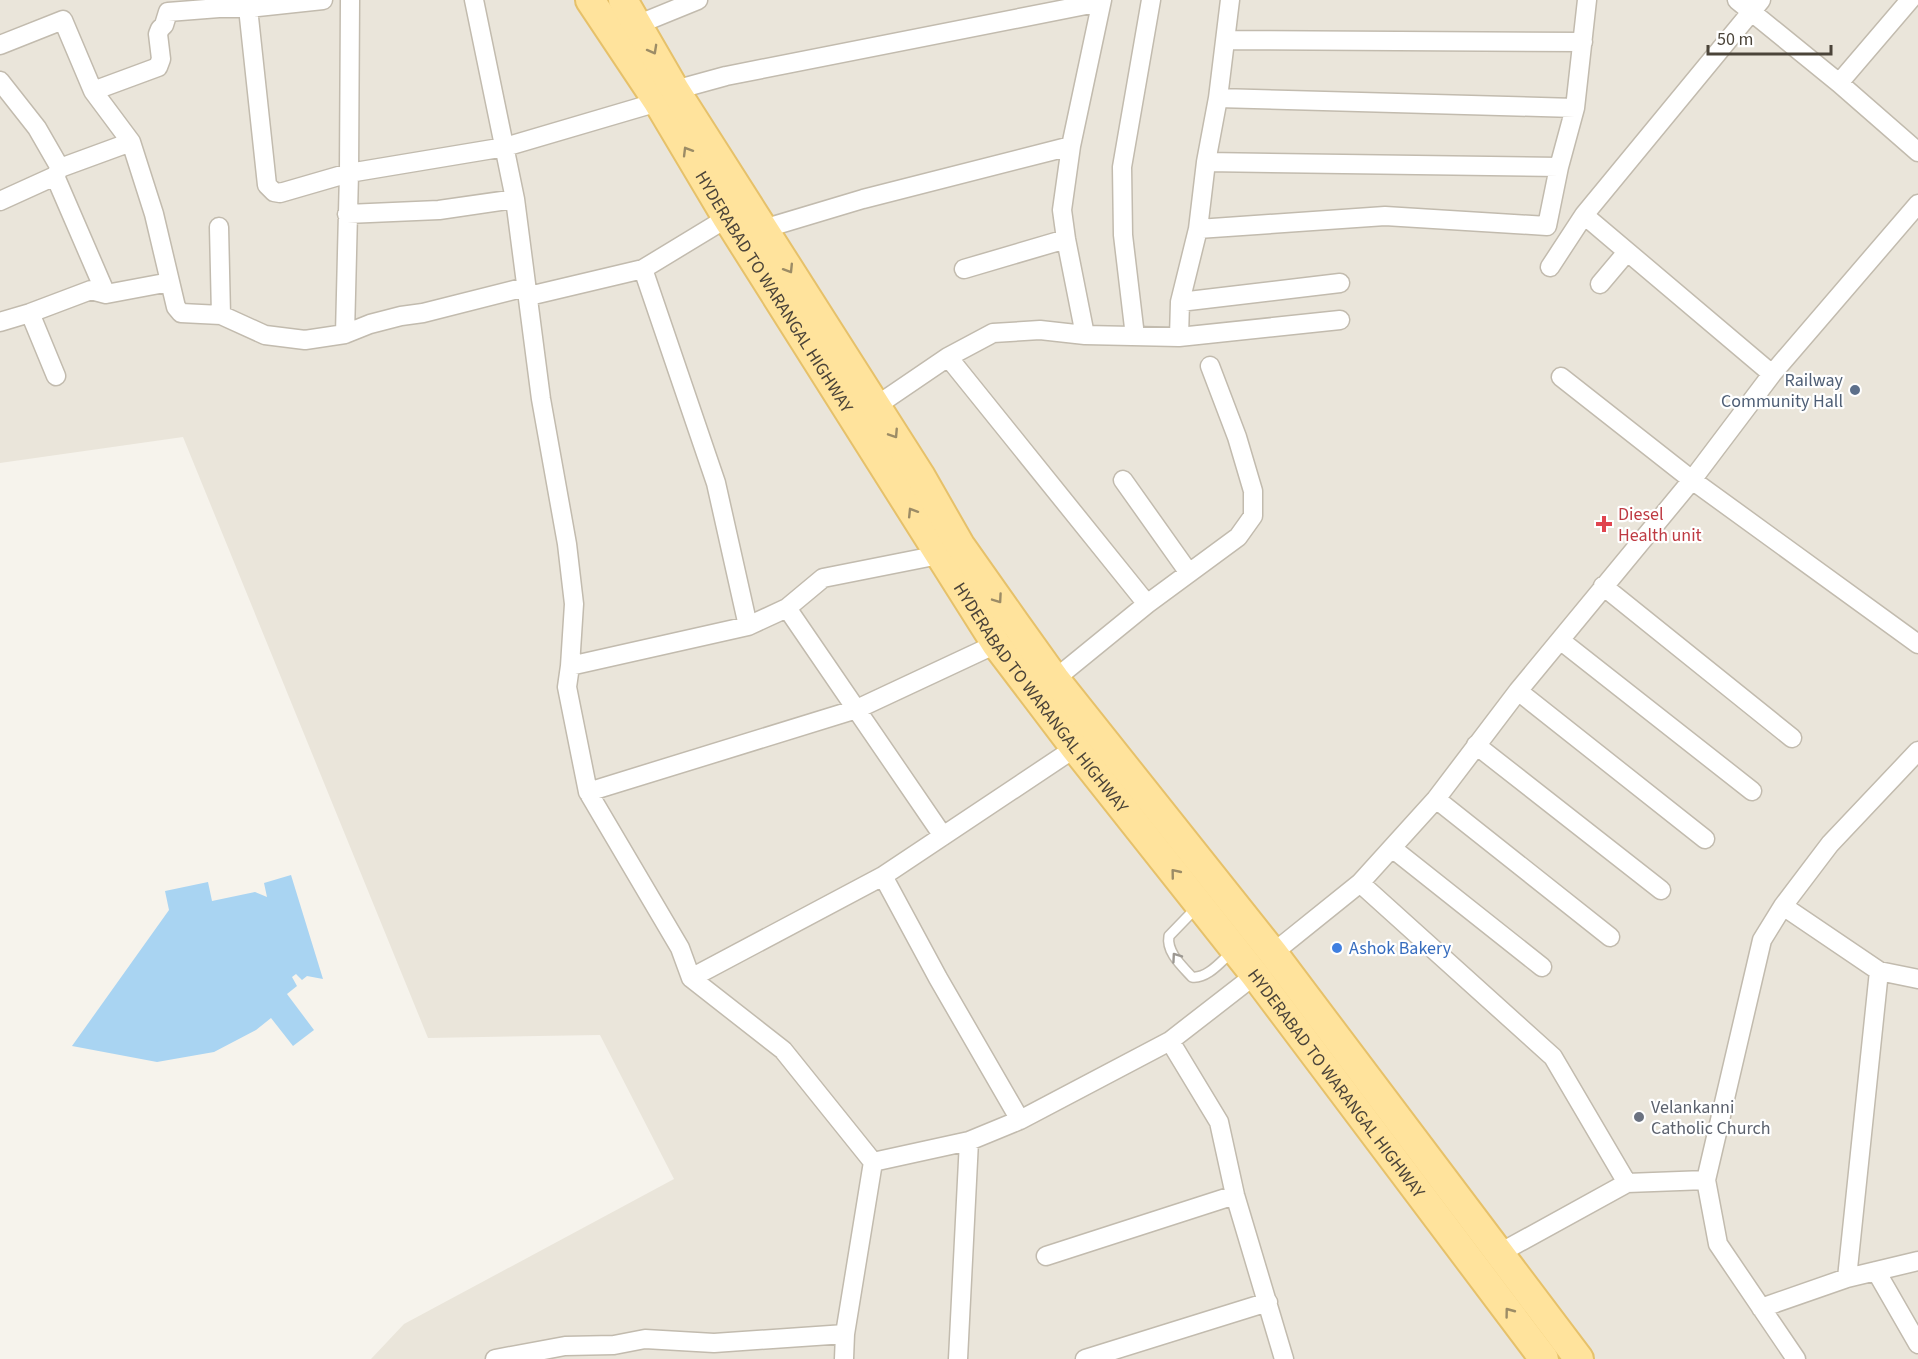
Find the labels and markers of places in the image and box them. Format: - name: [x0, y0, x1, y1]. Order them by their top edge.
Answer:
- place label: Railway Community Hall: [1721, 368, 1844, 414]
- marker: Railway Community Hall: [1848, 383, 1862, 397]
- place label: Diesel Health unit: [1618, 502, 1702, 548]
- marker: Diesel Health unit: [1595, 515, 1613, 533]
- place label: Ashok Bakery: [1349, 936, 1452, 961]
- marker: Ashok Bakery: [1330, 941, 1344, 955]
- place label: Velankanni Catholic Church: [1651, 1095, 1771, 1141]
- marker: Velankanni Catholic Church: [1632, 1110, 1646, 1124]

